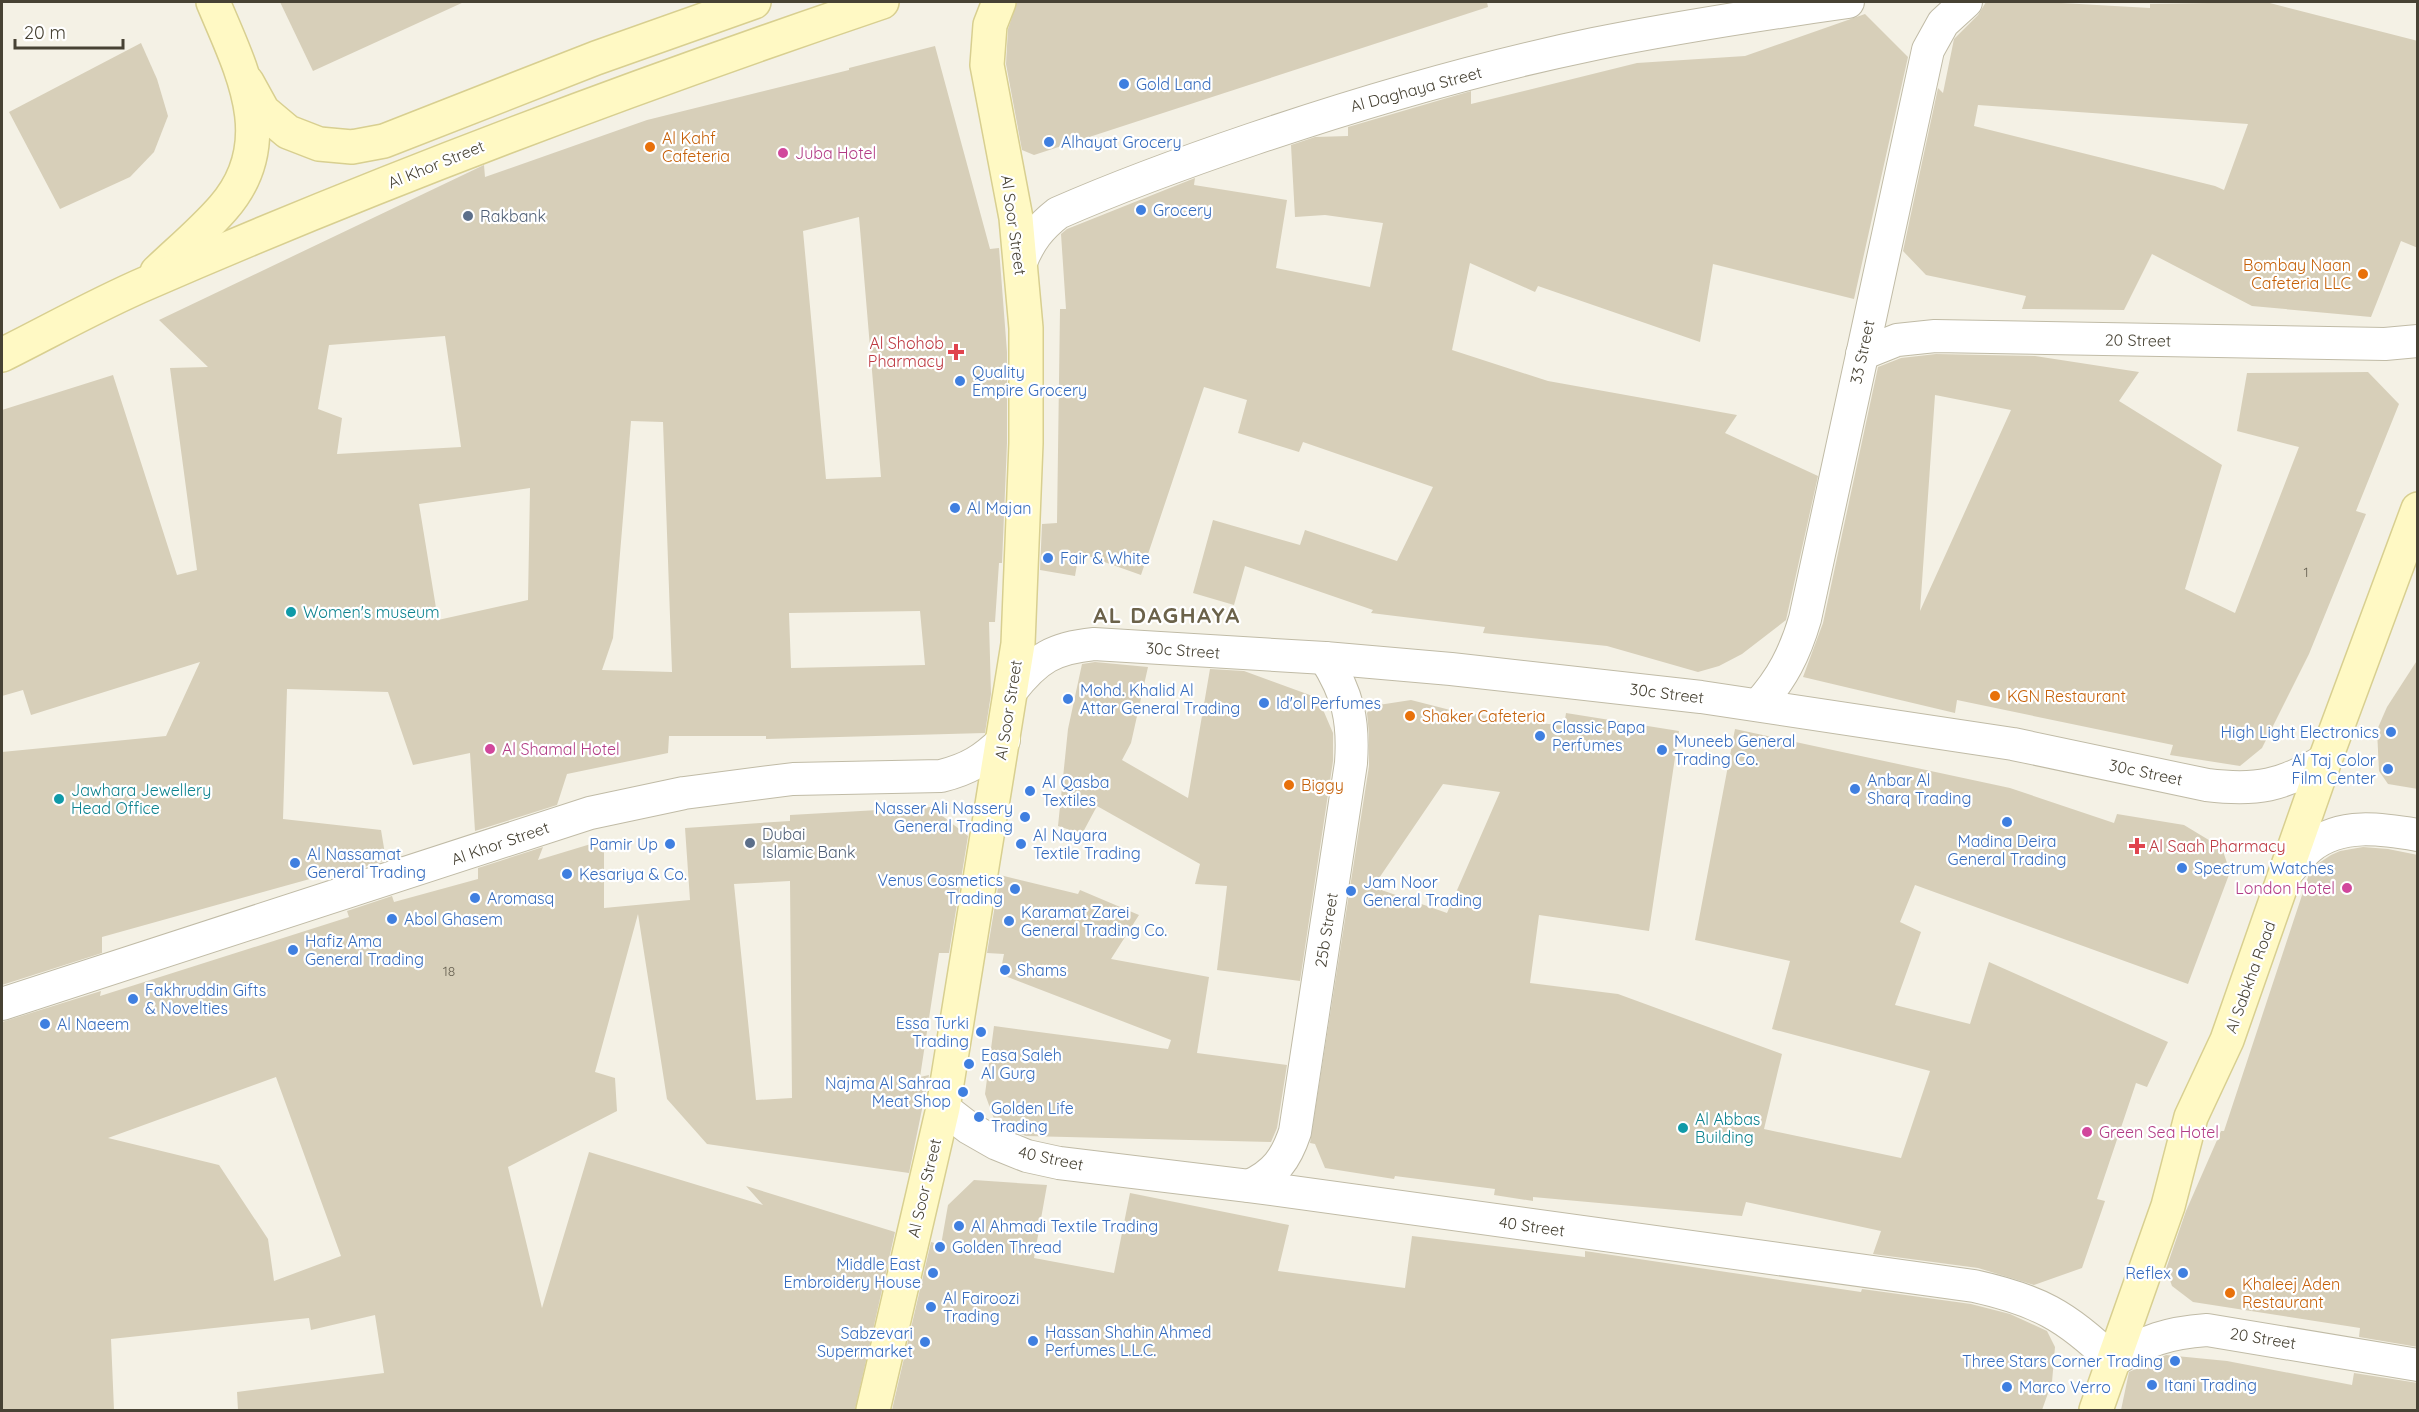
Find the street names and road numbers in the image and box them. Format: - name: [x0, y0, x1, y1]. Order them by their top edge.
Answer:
- street label: Al Daghaya Street: [1348, 62, 1484, 116]
- street label: Al Khor Street: [385, 136, 487, 192]
- street label: Al Soor Street: [997, 174, 1031, 276]
- street label: 33 Street: [1845, 318, 1879, 386]
- street label: 20 Street: [2105, 329, 2171, 351]
- street label: 30c Street: [1145, 637, 1221, 663]
- street label: Al Soor Street: [990, 659, 1026, 761]
- street label: 30c Street: [1629, 679, 1705, 707]
- street label: 30c Street: [2108, 754, 2184, 790]
- street label: Al Khor Street: [448, 817, 552, 869]
- street label: 25b Street: [1310, 891, 1342, 969]
- street label: Al Sabkha Road: [2220, 918, 2280, 1036]
- street label: Al Soor Street: [903, 1137, 945, 1239]
- street label: 40 Street: [1017, 1141, 1085, 1175]
- street label: 40 Street: [1498, 1212, 1566, 1240]
- street label: 20 Street: [2229, 1323, 2297, 1353]

